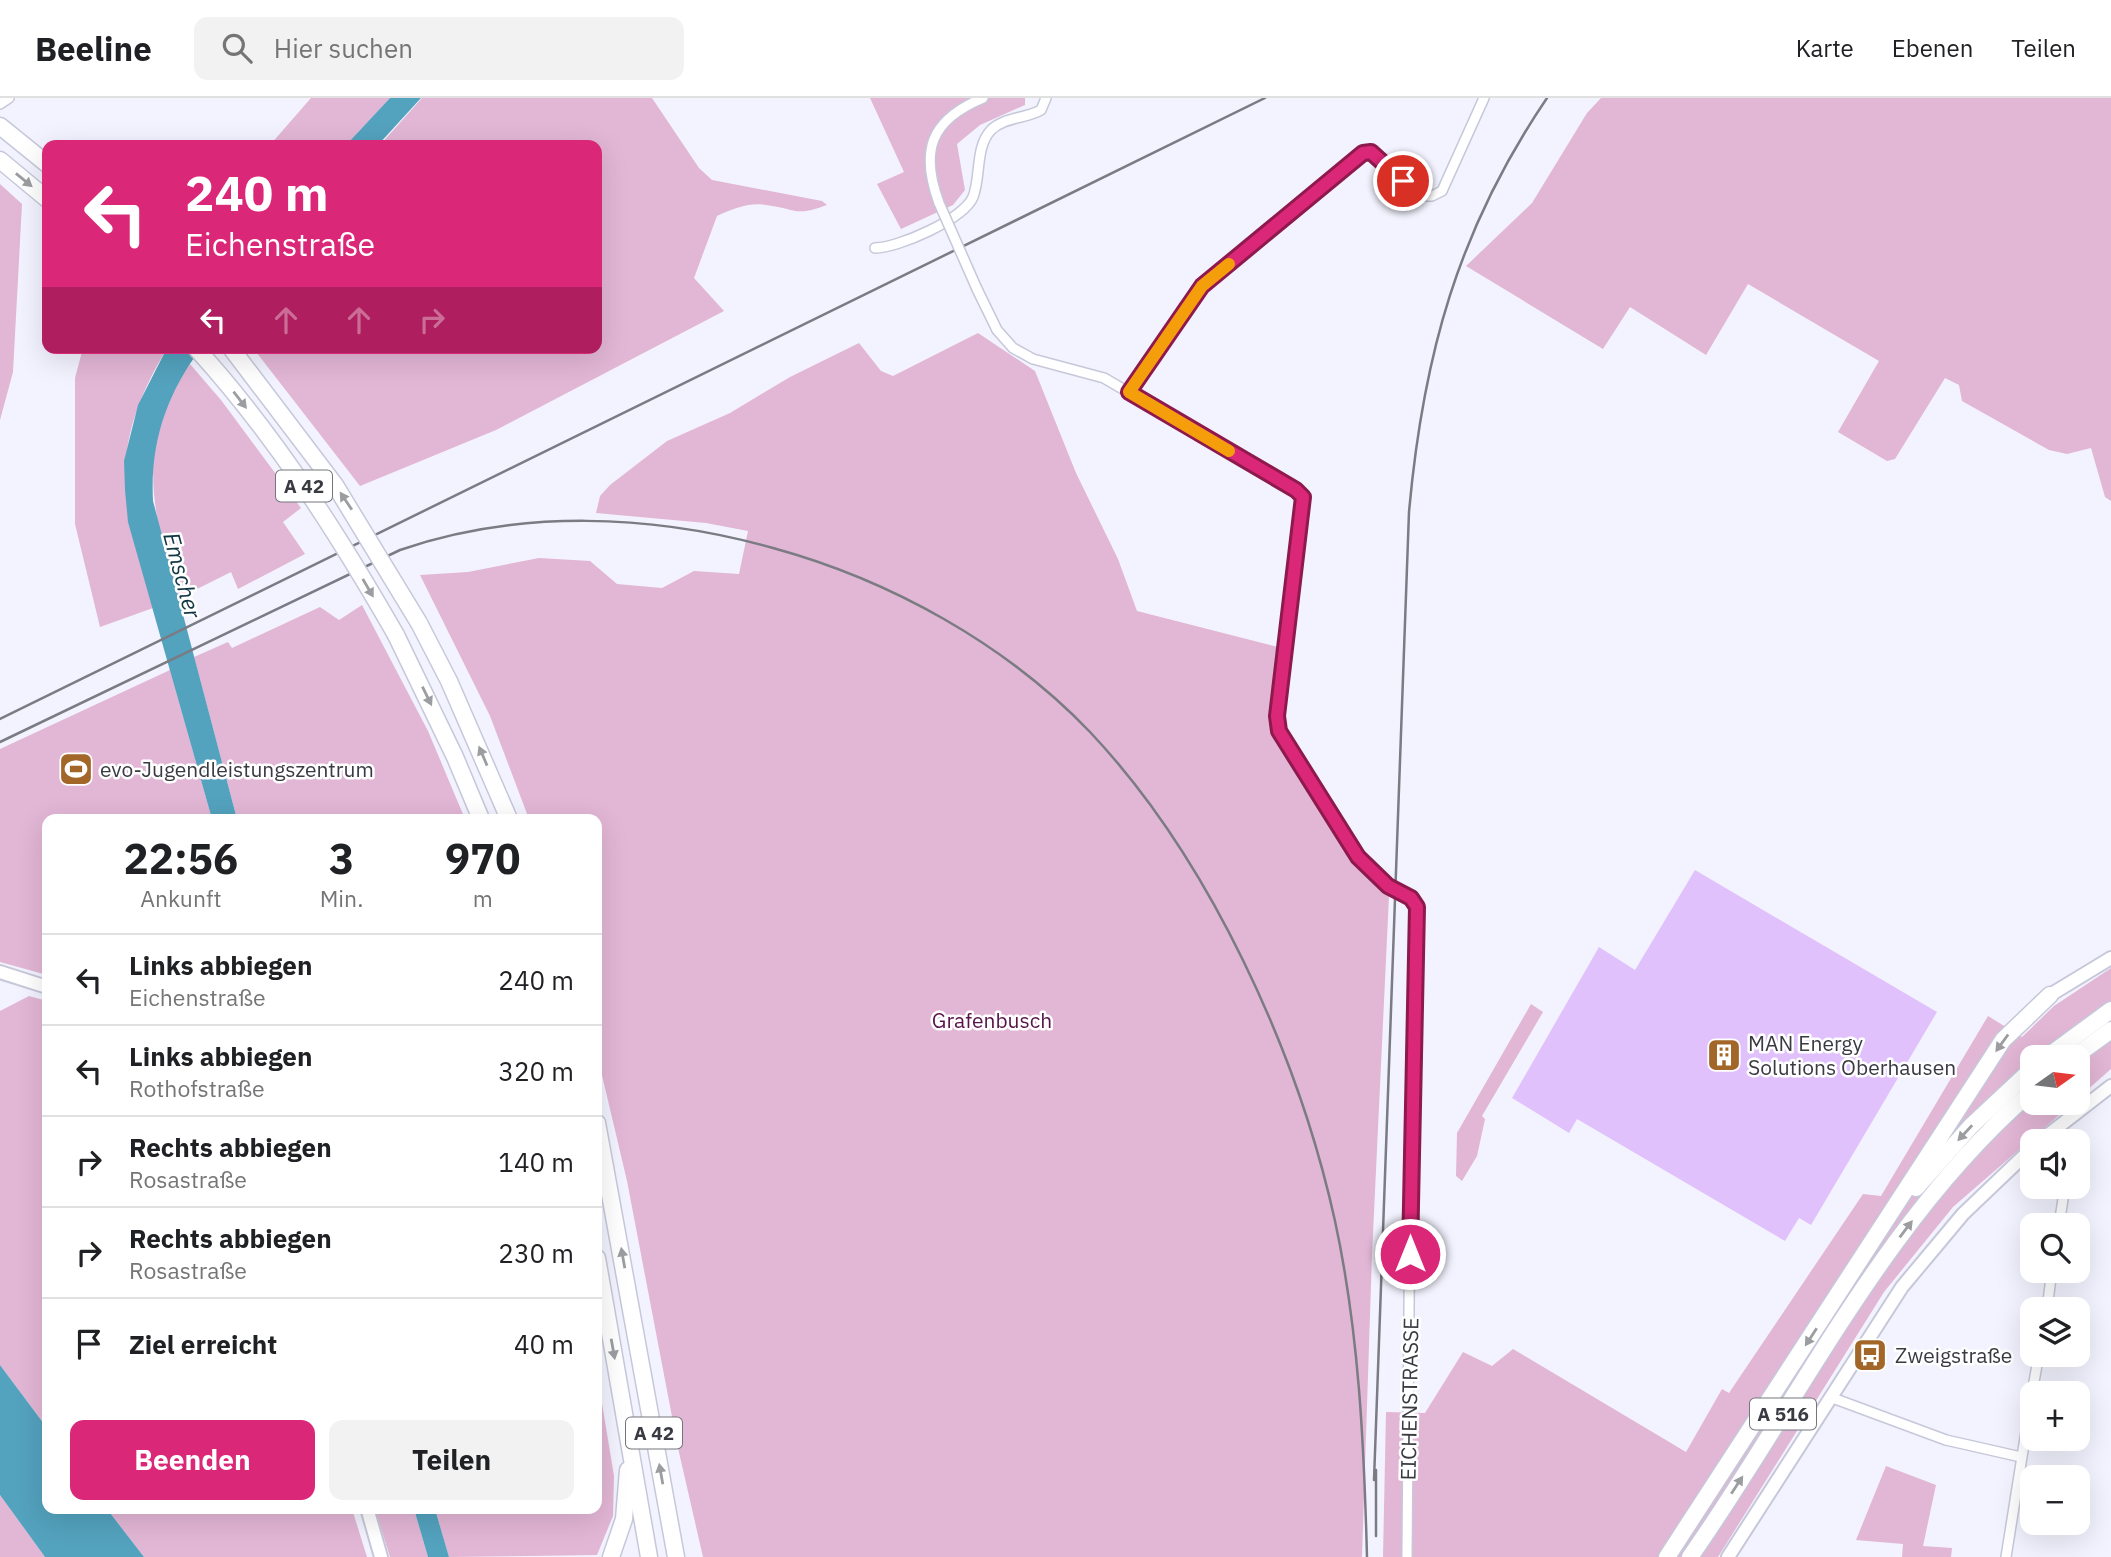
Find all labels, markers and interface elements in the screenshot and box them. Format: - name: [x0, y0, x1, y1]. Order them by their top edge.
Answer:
- search box: [194, 17, 684, 80]
- text: Beeline: [35, 27, 152, 70]
- icon: search: [218, 29, 256, 67]
- text: Hier suchen: [274, 31, 413, 65]
- text: Karte: [1796, 32, 1854, 64]
- text: Ebenen: [1892, 32, 1973, 64]
- text: Teilen: [2011, 32, 2076, 64]
- pin: [1373, 151, 1433, 211]
- text: 240 m: [185, 161, 329, 224]
- icon: arrive: [1384, 162, 1422, 200]
- icon: left: [70, 168, 161, 259]
- one-way arrow: [14, 172, 32, 187]
- text: Eichenstraße: [185, 223, 375, 265]
- icon: left: [194, 301, 232, 339]
- icon: ahead: [267, 301, 305, 339]
- icon: ahead: [340, 301, 378, 339]
- icon: right: [413, 301, 451, 339]
- one-way arrow: [233, 391, 247, 409]
- road number: A 42: [276, 470, 332, 502]
- one-way arrow: [339, 492, 353, 510]
- water label: Emscher: [157, 529, 209, 622]
- one-way arrow: [362, 578, 375, 597]
- one-way arrow: [421, 686, 433, 706]
- one-way arrow: [478, 745, 489, 766]
- sports icon: evo-Jugendleistungszentrum: [57, 750, 95, 788]
- place label: evo-Jugendleistungszentrum: [100, 755, 374, 783]
- text: 22:56: [123, 831, 238, 886]
- text: 3: [329, 831, 354, 886]
- text: 970: [445, 831, 520, 886]
- text: Ankunft: [140, 883, 222, 913]
- text: Min.: [320, 883, 363, 913]
- text: m: [473, 883, 493, 913]
- text: Links abbiegen: [129, 948, 312, 982]
- icon: left: [70, 961, 108, 999]
- text: 240 m: [498, 963, 574, 997]
- text: Eichenstraße: [129, 982, 266, 1012]
- park label: Grafenbusch: [932, 1006, 1052, 1034]
- place label: MAN Energy Solutions Oberhausen: [1748, 1029, 1956, 1081]
- one-way arrow: [1995, 1034, 2009, 1053]
- building icon: MAN Energy Solutions Oberhausen: [1705, 1036, 1743, 1074]
- text: Links abbiegen: [129, 1039, 312, 1073]
- north arrow: [2020, 1045, 2090, 1115]
- map controls: [2020, 1045, 2090, 1535]
- icon: left: [70, 1052, 108, 1090]
- text: 320 m: [498, 1054, 574, 1088]
- text: Rothofstraße: [129, 1073, 265, 1103]
- one-way arrow: [1957, 1124, 1973, 1141]
- button: sound: [2020, 1129, 2090, 1199]
- text: Rechts abbiegen: [129, 1130, 332, 1164]
- icon: right: [70, 1143, 108, 1181]
- text: 140 m: [498, 1145, 574, 1179]
- text: Rosastraße: [129, 1164, 247, 1194]
- button: search: [2020, 1213, 2090, 1283]
- position arrow: [1373, 1217, 1447, 1291]
- one-way arrow: [1898, 1220, 1912, 1238]
- text: Rechts abbiegen: [129, 1221, 332, 1255]
- icon: right: [70, 1234, 108, 1272]
- text: 230 m: [498, 1236, 574, 1270]
- one-way arrow: [617, 1246, 628, 1268]
- text: Rosastraße: [129, 1255, 247, 1285]
- button: layers: [2020, 1297, 2090, 1367]
- street label: EICHENSTRASSE: [1394, 1317, 1424, 1481]
- icon: arrive: [70, 1325, 108, 1363]
- text: Ziel erreicht: [129, 1327, 277, 1361]
- text: 40 m: [514, 1327, 574, 1361]
- one-way arrow: [1805, 1328, 1818, 1347]
- bus stop icon: Zweigstraße: [1851, 1336, 1889, 1374]
- one-way arrow: [608, 1338, 619, 1360]
- place label: Zweigstraße: [1895, 1341, 2012, 1369]
- button: +: [2020, 1381, 2090, 1451]
- road number: A 516: [1750, 1398, 1816, 1430]
- road number: A 42: [626, 1418, 682, 1448]
- button: Beenden: [70, 1420, 315, 1500]
- button: Teilen: [329, 1420, 574, 1500]
- one-way arrow: [655, 1463, 666, 1485]
- button: −: [2020, 1465, 2090, 1535]
- one-way arrow: [1731, 1475, 1744, 1495]

